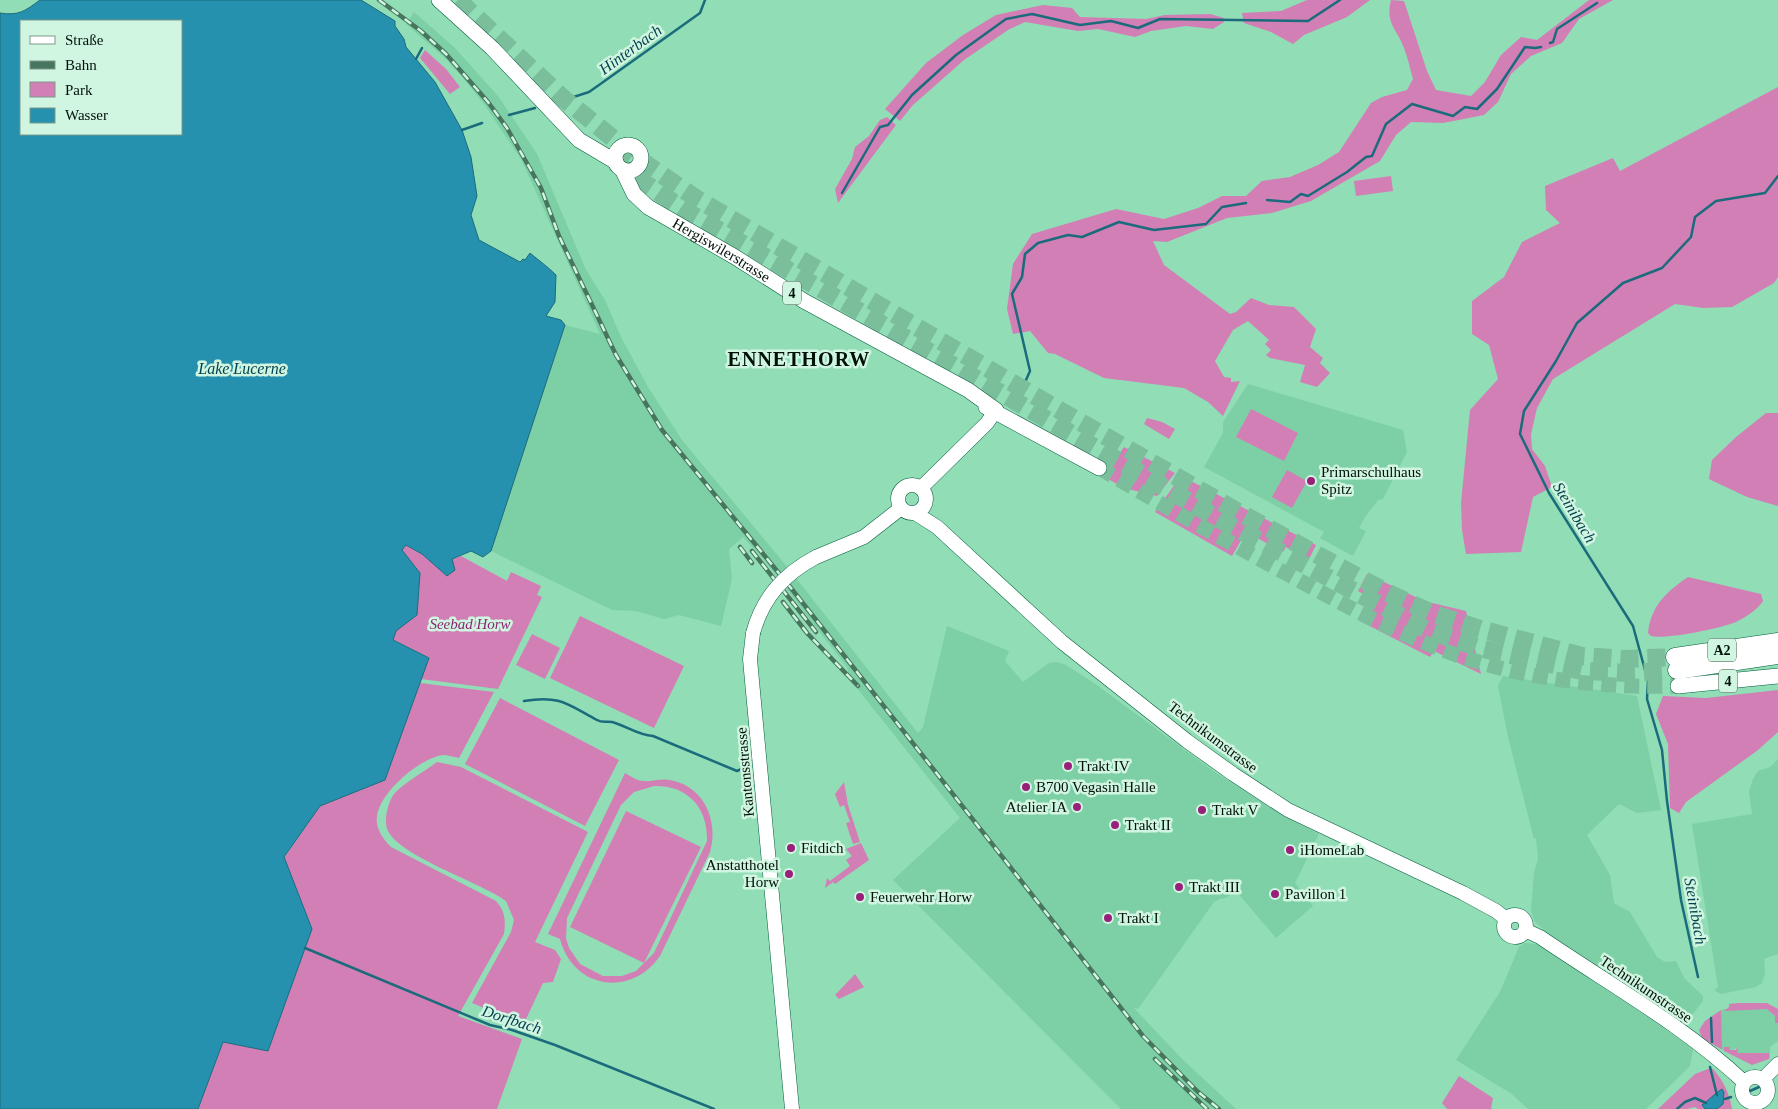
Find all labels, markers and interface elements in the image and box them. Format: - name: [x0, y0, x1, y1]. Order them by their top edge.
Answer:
- legend: [20, 20, 182, 135]
- water label: Hinterbach: [595, 21, 665, 78]
- text: Straße: [65, 32, 104, 48]
- text: Bahn: [65, 57, 97, 73]
- text: Park: [65, 82, 93, 98]
- text: Wasser: [65, 107, 108, 123]
- street label: Hergiswilerstrasse: [670, 215, 773, 286]
- road number: 4: [783, 282, 801, 304]
- district label: ENNETHORW: [728, 348, 870, 370]
- water label: Lake Lucerne: [197, 360, 286, 377]
- place label: Primarschulhaus Spitz: [1321, 464, 1421, 497]
- marker: Primarschulhaus Spitz: [1305, 475, 1317, 487]
- water label: Steinibach: [1550, 479, 1599, 546]
- park label: Seebad Horw: [429, 616, 511, 632]
- road number: A2: [1708, 638, 1736, 662]
- road number: 4: [1719, 669, 1737, 692]
- street label: Technikumstrasse: [1165, 698, 1261, 776]
- street label: Kantonsstrasse: [733, 726, 757, 818]
- place label: Trakt IV: [1078, 758, 1130, 774]
- marker: Trakt IV: [1062, 760, 1074, 772]
- place label: B700 Vegasin Halle: [1036, 779, 1156, 795]
- marker: B700 Vegasin Halle: [1020, 781, 1032, 793]
- place label: Atelier IA: [1006, 799, 1067, 815]
- marker: Atelier IA: [1071, 801, 1083, 813]
- place label: Trakt V: [1212, 802, 1258, 818]
- marker: Trakt V: [1196, 804, 1208, 816]
- place label: Trakt II: [1125, 817, 1171, 833]
- marker: Trakt II: [1109, 819, 1121, 831]
- place label: Fitdich: [801, 840, 844, 856]
- marker: Fitdich: [785, 842, 797, 854]
- place label: iHomeLab: [1300, 842, 1364, 858]
- marker: iHomeLab: [1284, 844, 1296, 856]
- place label: Anstatthotel Horw: [706, 857, 779, 890]
- marker: Anstatthotel Horw: [783, 868, 795, 880]
- water label: Steinibach: [1681, 876, 1710, 946]
- place label: Trakt III: [1189, 879, 1240, 895]
- marker: Trakt III: [1173, 881, 1185, 893]
- place label: Pavillon 1: [1285, 886, 1346, 902]
- marker: Pavillon 1: [1269, 888, 1281, 900]
- place label: Feuerwehr Horw: [870, 889, 972, 905]
- marker: Feuerwehr Horw: [854, 891, 866, 903]
- place label: Trakt I: [1118, 910, 1159, 926]
- marker: Trakt I: [1102, 912, 1114, 924]
- street label: Technikumstrasse: [1597, 952, 1695, 1026]
- water label: Dorfbach: [479, 1002, 544, 1038]

